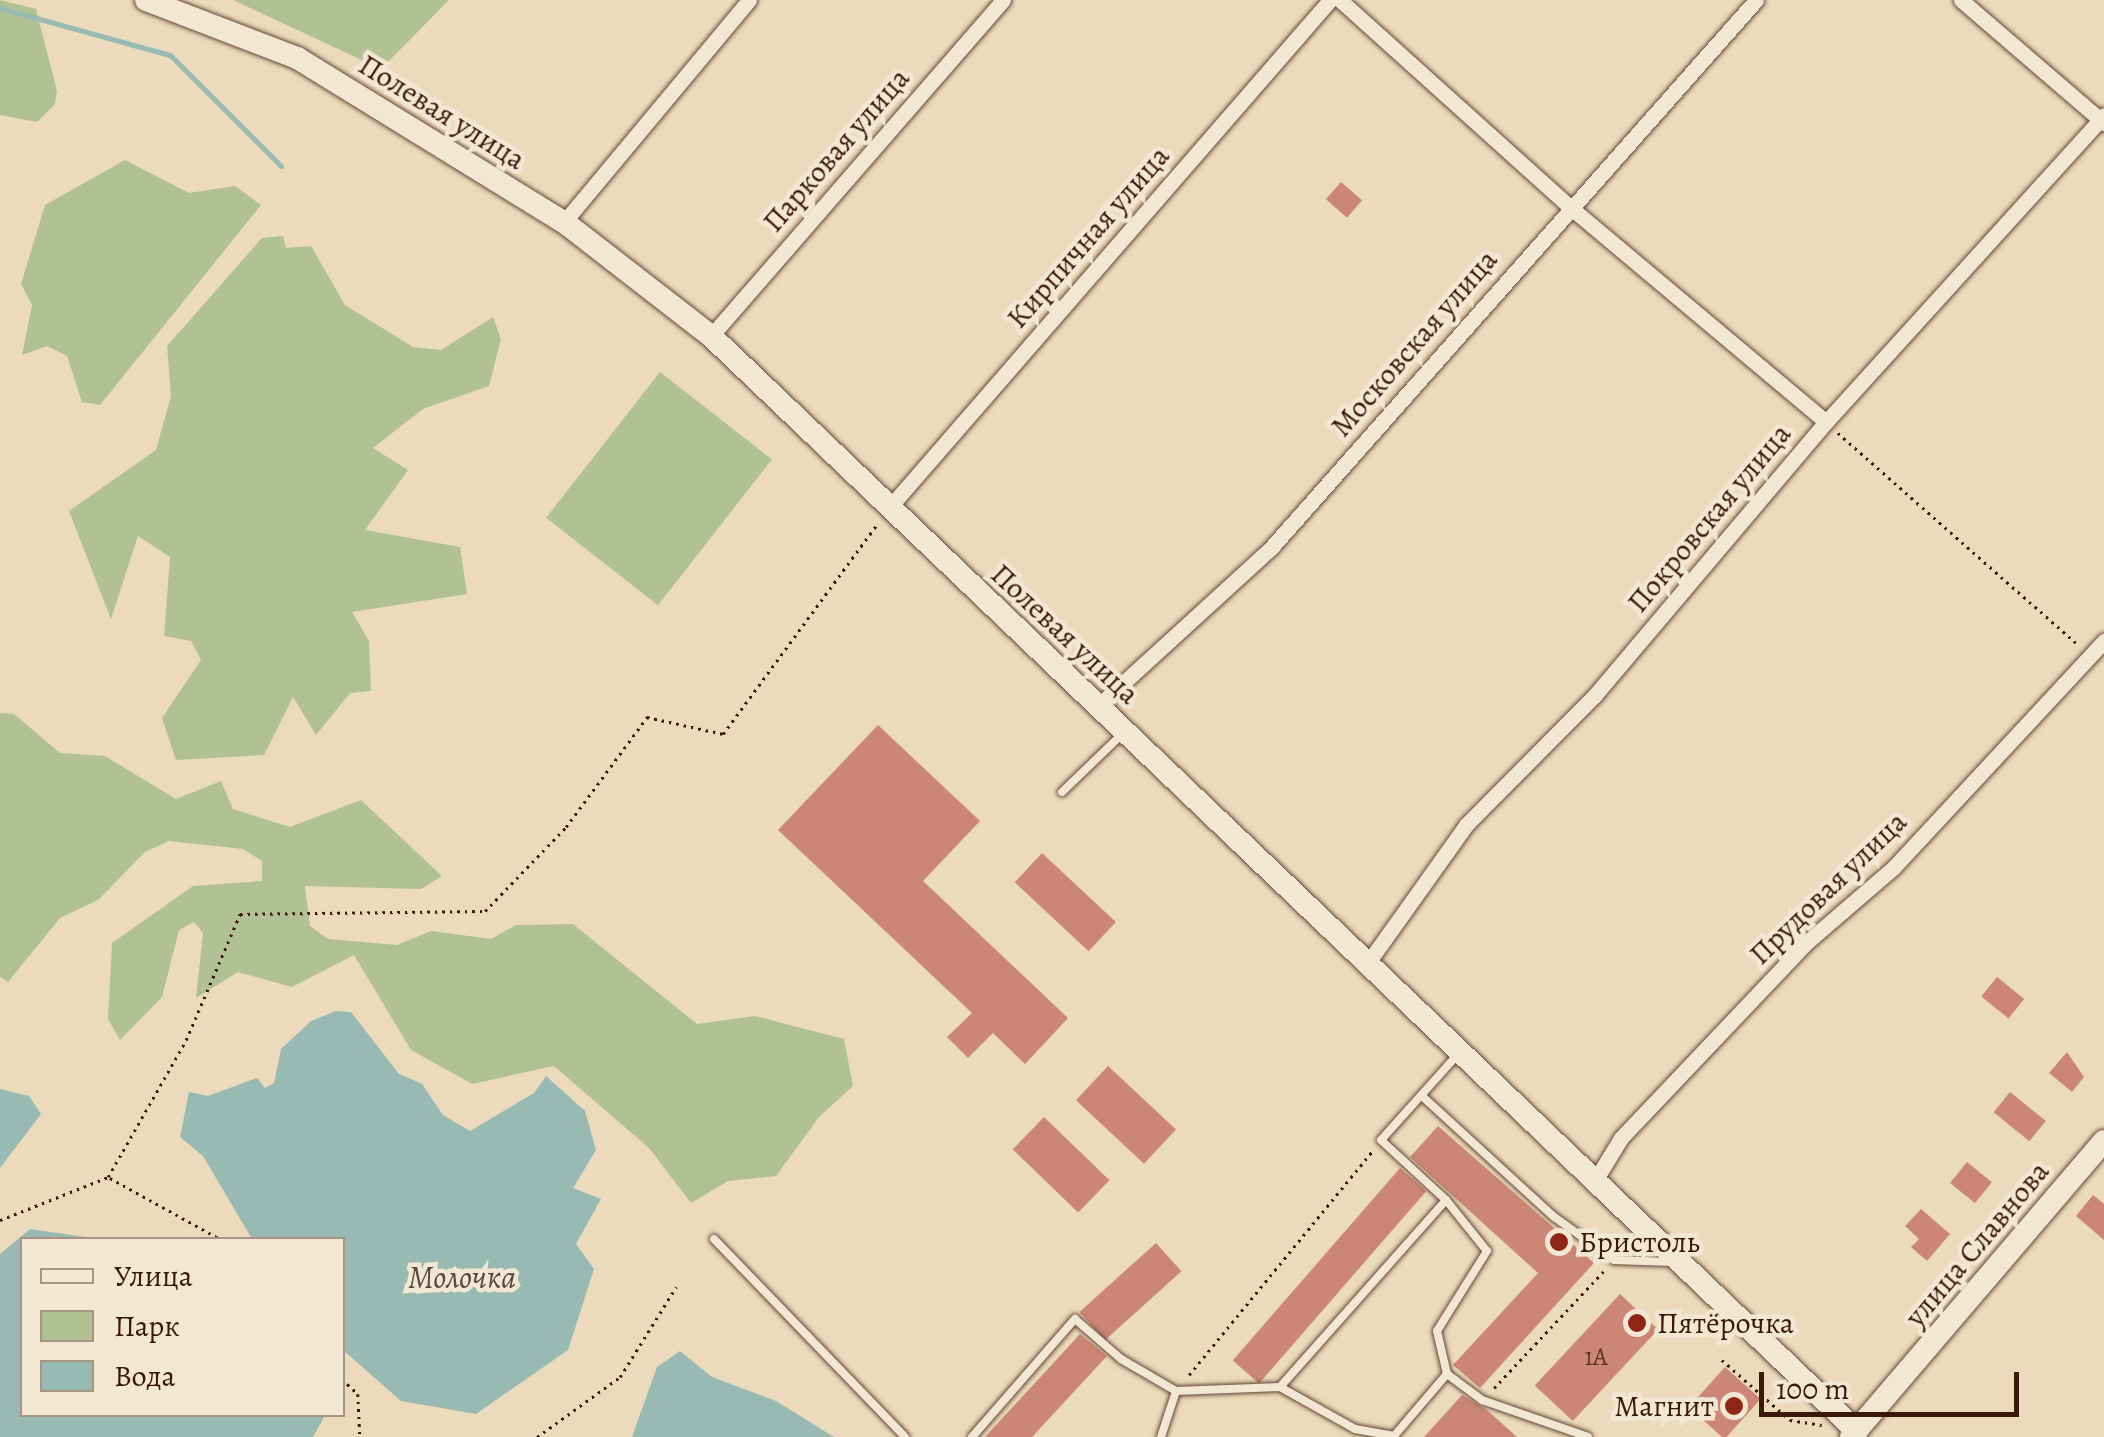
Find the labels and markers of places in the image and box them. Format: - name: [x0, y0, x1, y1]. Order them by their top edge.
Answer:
- place label: Бристоль: [1579, 1224, 1700, 1260]
- marker: Бристоль: [1548, 1231, 1570, 1253]
- place label: Пятёрочка: [1657, 1305, 1794, 1341]
- marker: Пятёрочка: [1626, 1312, 1648, 1334]
- place label: Магнит: [1614, 1388, 1714, 1424]
- marker: Магнит: [1723, 1395, 1745, 1417]

